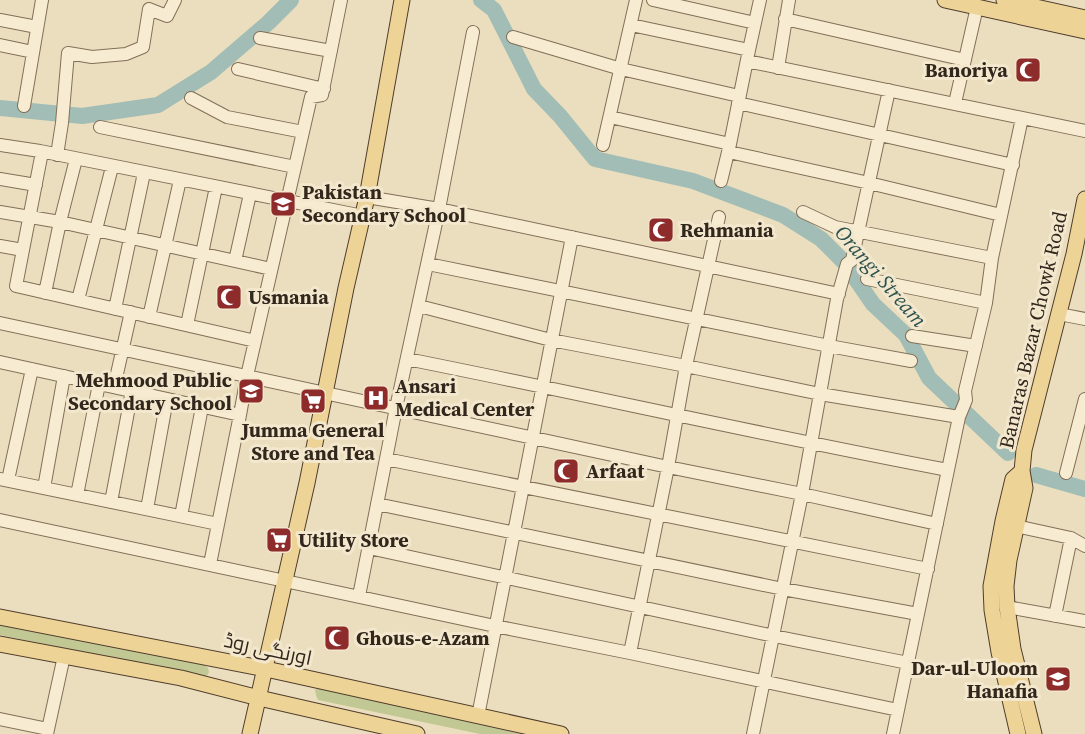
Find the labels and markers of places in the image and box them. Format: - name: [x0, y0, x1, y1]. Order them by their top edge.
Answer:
- mosque icon: Banoriya: [1013, 55, 1043, 85]
- place label: Banoriya: [925, 56, 1008, 84]
- place label: Pakistan Secondary School: [302, 178, 466, 229]
- school or university icon: Pakistan Secondary School: [268, 189, 298, 219]
- mosque icon: Rehmania: [646, 215, 676, 245]
- place label: Rehmania: [680, 216, 774, 244]
- mosque icon: Usmania: [214, 282, 244, 312]
- place label: Usmania: [248, 283, 329, 311]
- place label: Mehmood Public Secondary School: [68, 366, 232, 417]
- place label: Ansari Medical Center: [395, 372, 535, 423]
- school or university icon: Mehmood Public Secondary School: [236, 376, 266, 406]
- hospital icon: Ansari Medical Center: [361, 383, 391, 413]
- supermarket icon: Jumma General Store and Tea: [298, 386, 328, 416]
- place label: Jumma General Store and Tea: [240, 416, 384, 467]
- mosque icon: Arfaat: [551, 456, 581, 486]
- place label: Arfaat: [586, 457, 645, 485]
- supermarket icon: Utility Store: [264, 525, 294, 555]
- place label: Utility Store: [298, 526, 409, 554]
- mosque icon: Ghous-e-Azam: [322, 623, 352, 653]
- place label: Ghous-e-Azam: [356, 624, 490, 652]
- place label: Dar-ul-Uloom Hanafia: [911, 654, 1038, 705]
- school or university icon: Dar-ul-Uloom Hanafia: [1043, 664, 1073, 694]

